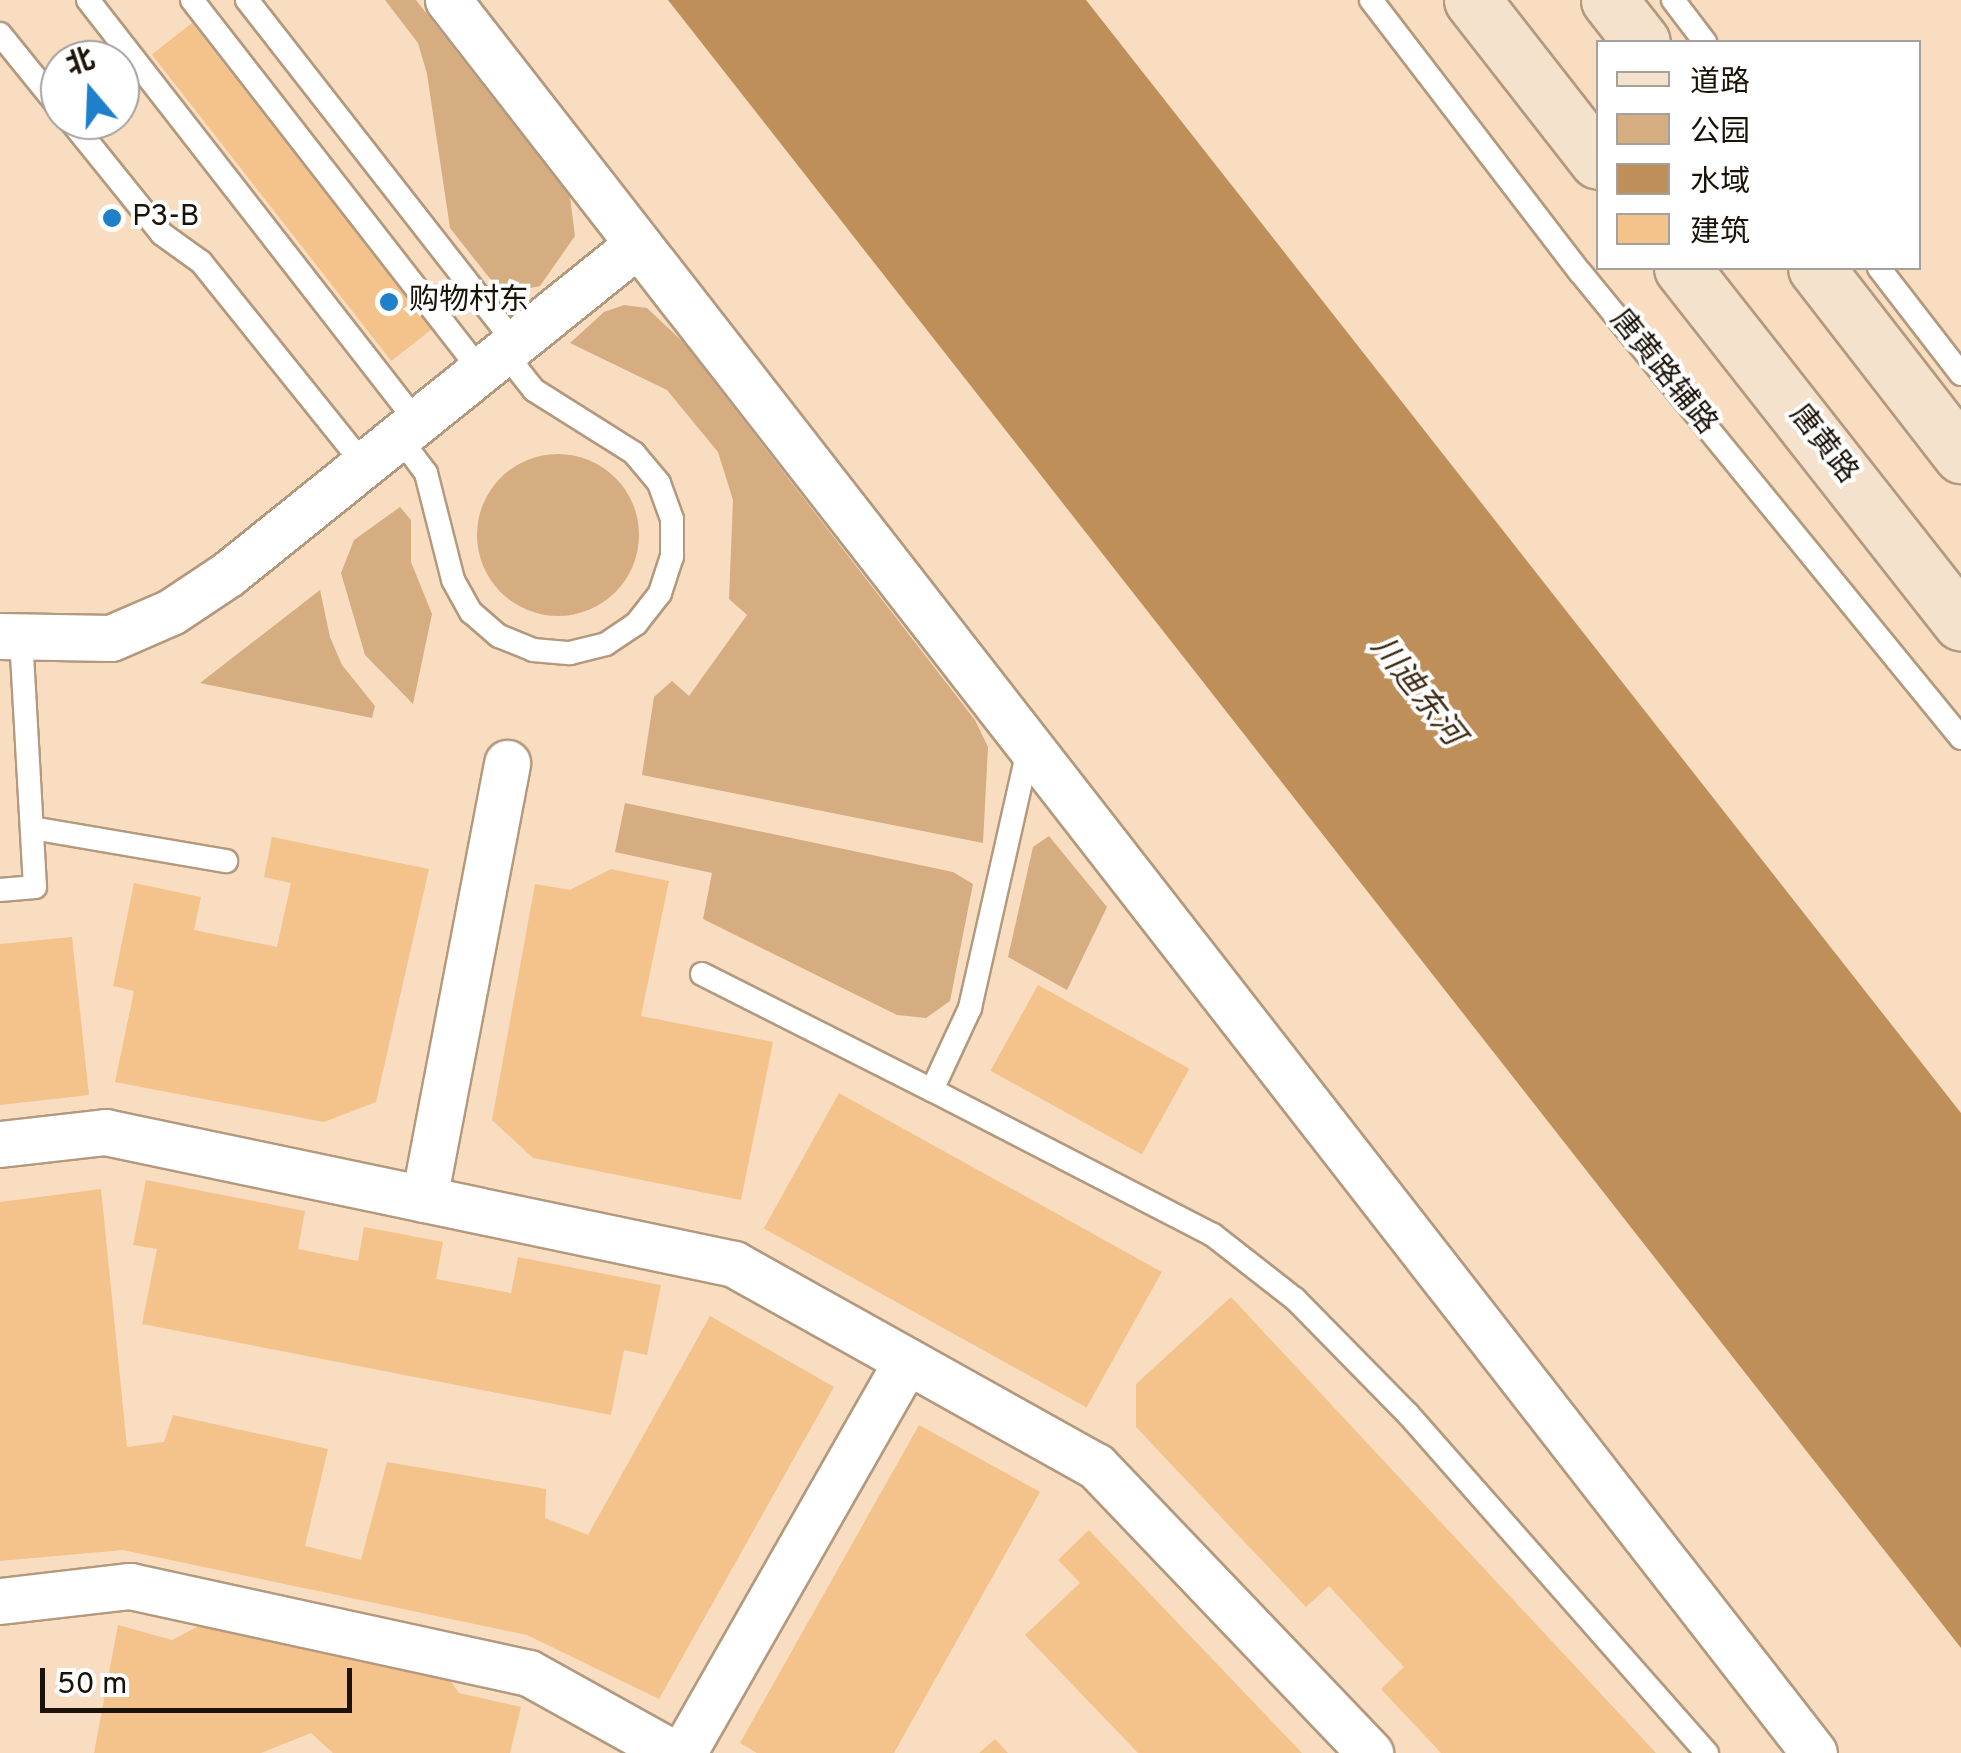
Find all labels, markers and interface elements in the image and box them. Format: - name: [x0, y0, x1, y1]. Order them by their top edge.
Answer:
- north arrow: [40, 40, 140, 140]
- legend: [1596, 40, 1921, 270]
- text: 北: [62, 42, 100, 85]
- text: 道路: [1690, 65, 1750, 102]
- text: 公园: [1690, 115, 1750, 152]
- text: 水域: [1690, 165, 1750, 202]
- place label: P3-B: [132, 200, 200, 236]
- marker: P3-B: [101, 207, 123, 229]
- text: 建筑: [1690, 215, 1750, 252]
- place label: 购物村东: [409, 284, 529, 320]
- marker: 购物村东: [378, 291, 400, 313]
- street label: 唐黄路辅路: [1601, 303, 1723, 443]
- street label: 唐黄路: [1780, 398, 1864, 492]
- water label: 川迪东河: [1361, 630, 1471, 754]
- scale bar: [45, 1648, 358, 1710]
- text: 50 m: [57, 1667, 127, 1704]

